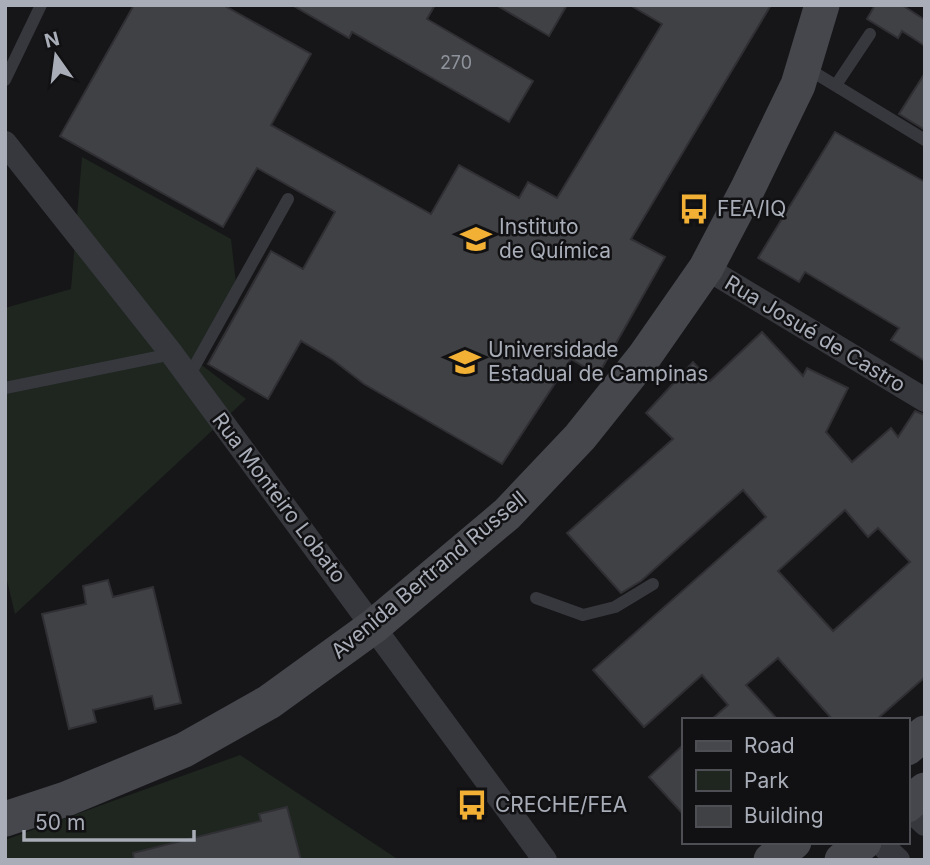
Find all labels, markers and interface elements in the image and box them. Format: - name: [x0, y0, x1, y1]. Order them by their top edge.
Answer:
- north arrow: [21, 21, 91, 91]
- text: N: [42, 27, 62, 53]
- house number: 270: [440, 52, 472, 73]
- bus stop icon: FEA/IQ: [677, 192, 711, 226]
- place label: FEA/IQ: [717, 196, 786, 221]
- place label: Instituto de Química: [499, 214, 611, 263]
- school or university icon: Instituto de Química: [459, 222, 493, 256]
- street label: Rua Josué de Castro: [720, 270, 910, 397]
- place label: Universidade Estadual de Campinas: [488, 337, 708, 386]
- school or university icon: Universidade Estadual de Campinas: [448, 345, 482, 379]
- street label: Rua Monteiro Lobato: [207, 408, 351, 588]
- street label: Avenida Bertrand Russell: [326, 486, 531, 664]
- legend: [682, 718, 909, 844]
- text: Road: [744, 733, 795, 758]
- text: Park: [744, 768, 789, 793]
- bus stop icon: CRECHE/FEA: [455, 788, 489, 822]
- place label: CRECHE/FEA: [495, 792, 627, 817]
- scale bar: [24, 798, 194, 842]
- text: Building: [744, 803, 824, 828]
- text: 50 m: [35, 810, 85, 835]

